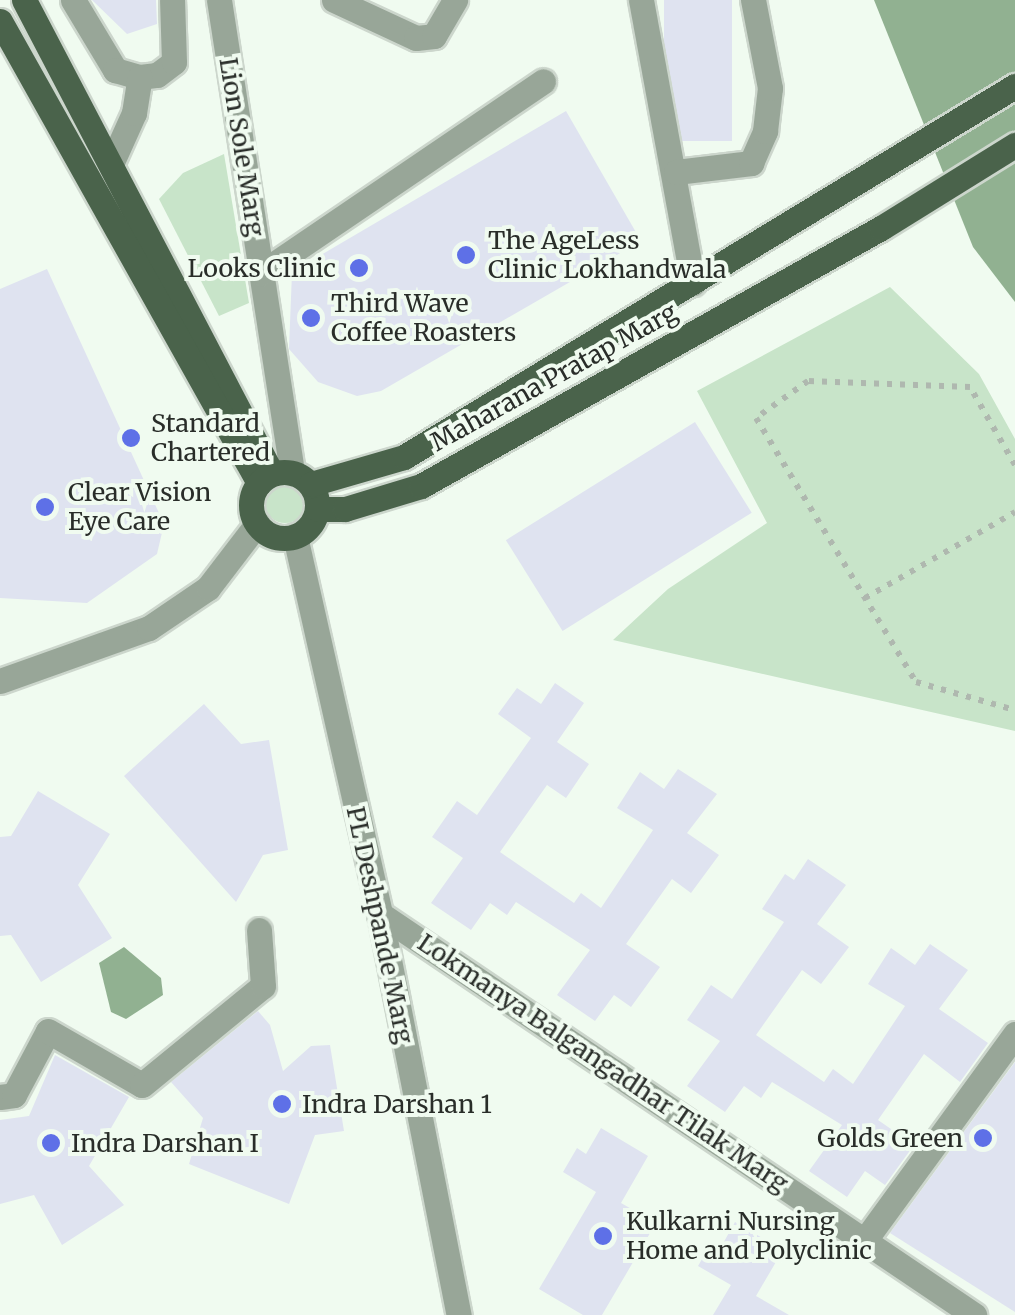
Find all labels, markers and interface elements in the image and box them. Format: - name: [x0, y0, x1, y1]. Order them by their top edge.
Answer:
- street label: Lion Sole Marg: [213, 55, 271, 239]
- place label: The AgeLess Clinic Lokhandwala: [488, 226, 726, 285]
- marker: The AgeLess Clinic Lokhandwala: [453, 242, 479, 268]
- place label: Looks Clinic: [187, 253, 336, 283]
- marker: Looks Clinic: [346, 255, 372, 281]
- place label: Third Wave Coffee Roasters: [331, 289, 516, 348]
- street label: Maharana Pratap Marg: [426, 297, 682, 457]
- marker: Third Wave Coffee Roasters: [300, 307, 322, 329]
- place label: Standard Chartered: [151, 409, 270, 468]
- marker: Standard Chartered: [120, 427, 142, 449]
- place label: Clear Vision Eye Care: [68, 478, 211, 537]
- marker: Clear Vision Eye Care: [32, 494, 58, 520]
- street label: PL Deshpande Marg: [340, 804, 420, 1046]
- street label: Lokmanya Balgangadhar Tilak Marg: [412, 927, 794, 1199]
- place label: Indra Darshan 1: [302, 1089, 492, 1119]
- marker: Indra Darshan 1: [271, 1093, 293, 1115]
- place label: Golds Green: [817, 1123, 963, 1153]
- marker: Golds Green: [972, 1127, 994, 1149]
- place label: Indra Darshan I: [71, 1128, 259, 1158]
- marker: Indra Darshan I: [40, 1132, 62, 1154]
- place label: Kulkarni Nursing Home and Polyclinic: [626, 1207, 872, 1266]
- marker: Kulkarni Nursing Home and Polyclinic: [590, 1223, 616, 1249]

